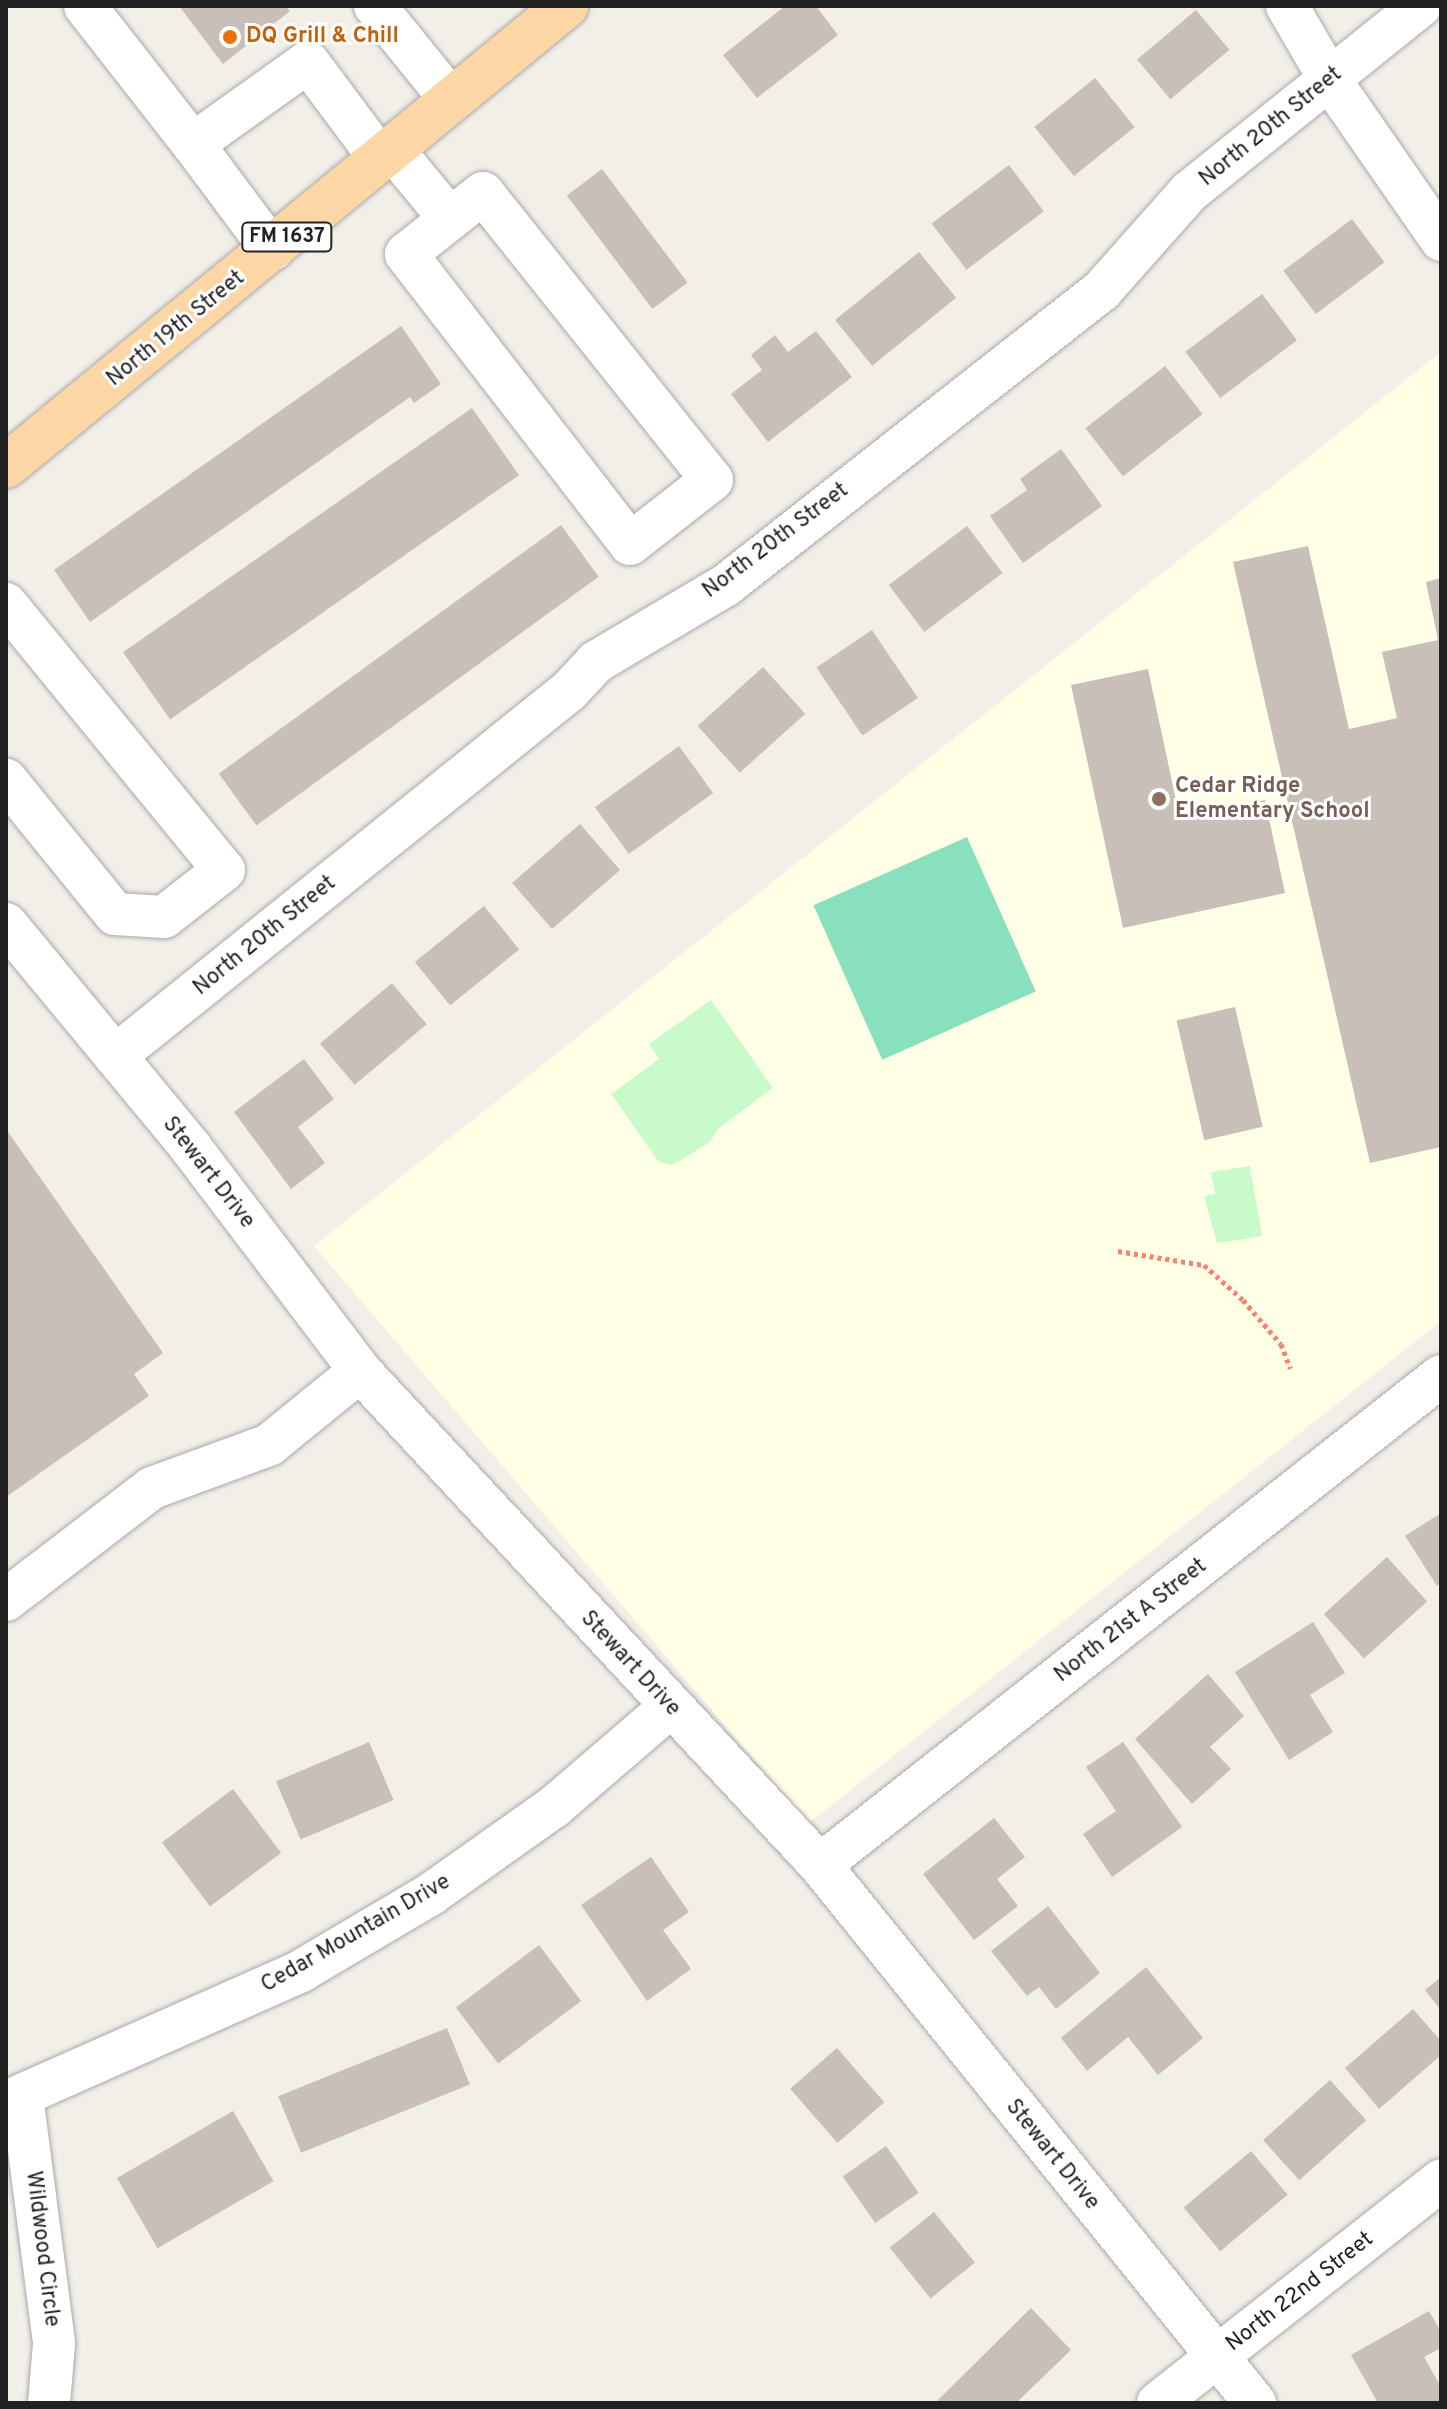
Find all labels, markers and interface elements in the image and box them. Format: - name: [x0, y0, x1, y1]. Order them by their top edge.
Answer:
- place label: DQ Grill & Chill: [246, 24, 399, 50]
- marker: DQ Grill & Chill: [221, 28, 239, 46]
- street label: North 20th Street: [1194, 61, 1348, 193]
- road number: FM 1637: [241, 221, 333, 253]
- street label: North 19th Street: [102, 265, 250, 393]
- street label: North 20th Street: [698, 478, 854, 604]
- place label: Cedar Ridge Elementary School: [1175, 773, 1370, 824]
- marker: Cedar Ridge Elementary School: [1150, 790, 1168, 808]
- street label: North 20th Street: [188, 870, 342, 1002]
- street label: Stewart Drive: [156, 1112, 260, 1234]
- street label: North 21st A Street: [1049, 1553, 1213, 1689]
- street label: Stewart Drive: [574, 1606, 686, 1722]
- street label: Cedar Mountain Drive: [257, 1869, 455, 1999]
- street label: Stewart Drive: [999, 2094, 1105, 2216]
- street label: Wildwood Circle: [19, 2170, 65, 2328]
- street label: North 22nd Street: [1221, 2226, 1379, 2358]

